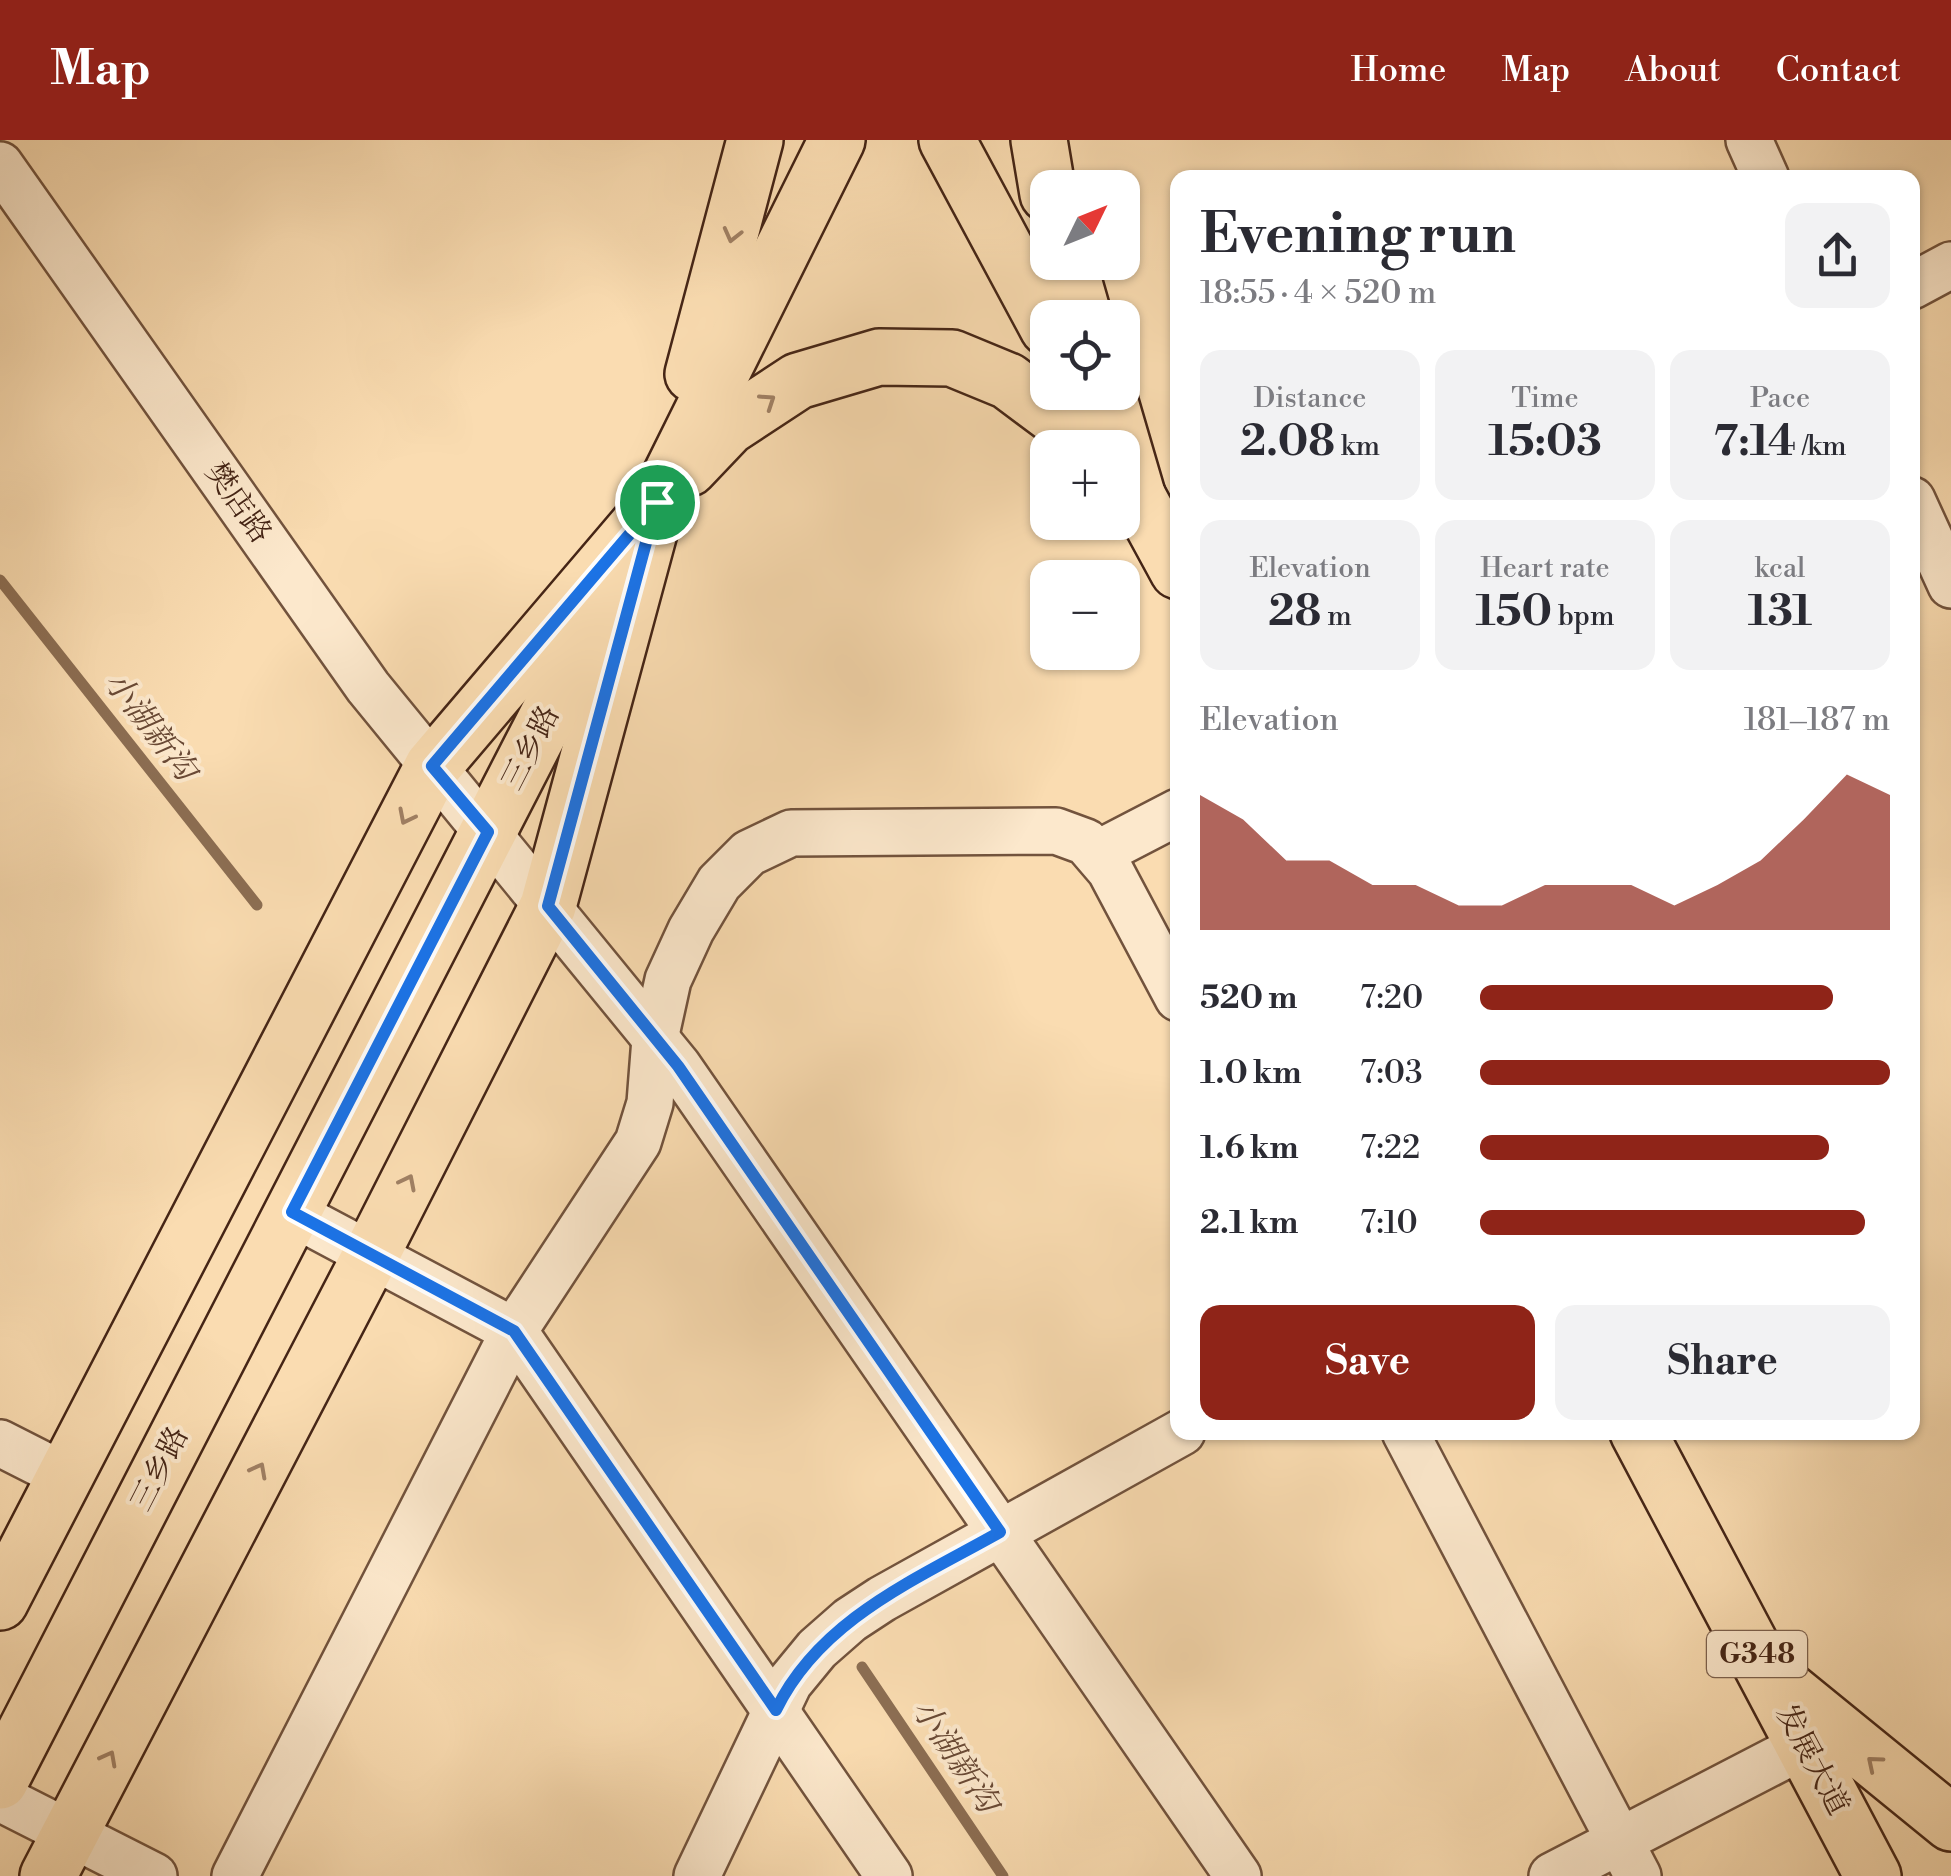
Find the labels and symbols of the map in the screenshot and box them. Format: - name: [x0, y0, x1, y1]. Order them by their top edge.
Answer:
- north arrow: [1030, 170, 1140, 280]
- one-way arrow: [723, 226, 744, 243]
- one-way arrow: [758, 394, 776, 413]
- street label: 樊店路: [197, 455, 279, 551]
- pin: [615, 460, 700, 545]
- water label: 小湖新沟: [95, 663, 208, 793]
- street label: 三乡路: [494, 699, 568, 797]
- one-way arrow: [399, 806, 418, 824]
- one-way arrow: [396, 1174, 416, 1192]
- street label: 三乡路: [123, 1420, 197, 1518]
- one-way arrow: [247, 1463, 266, 1481]
- road number: G348: [1707, 1631, 1807, 1677]
- water label: 小湖新沟: [903, 1692, 1010, 1824]
- street label: 发展大道: [1767, 1698, 1857, 1822]
- one-way arrow: [97, 1751, 116, 1769]
- one-way arrow: [1868, 1757, 1886, 1775]

